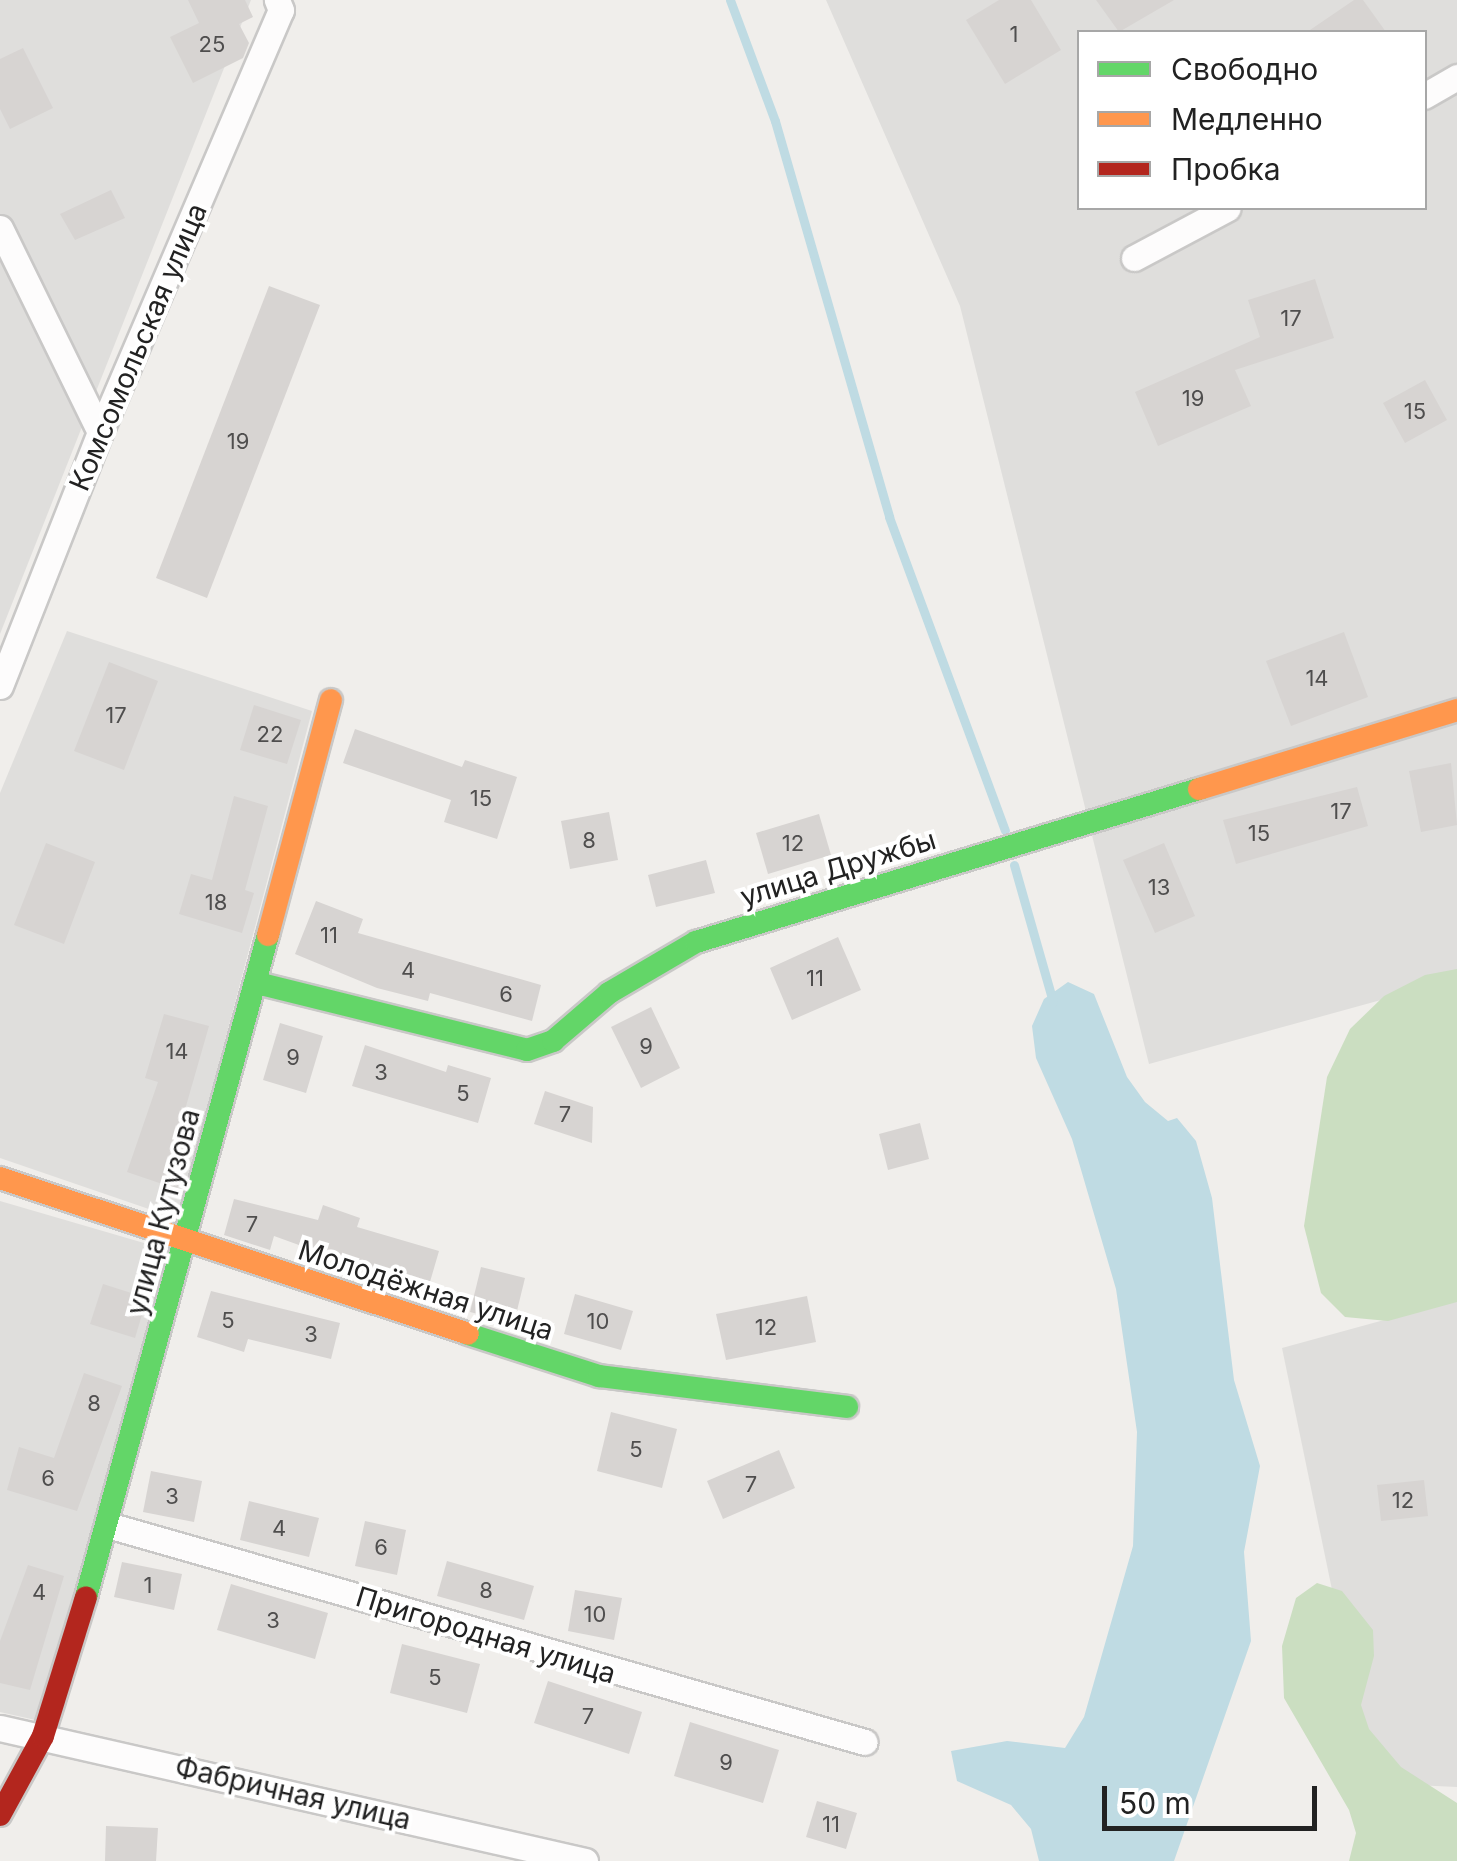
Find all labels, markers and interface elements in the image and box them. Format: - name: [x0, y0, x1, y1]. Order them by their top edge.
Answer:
- house number: 1: [1010, 22, 1018, 48]
- legend: [1077, 30, 1427, 210]
- house number: 25: [199, 32, 225, 58]
- text: Свободно: [1171, 51, 1318, 87]
- text: Медленно: [1171, 101, 1323, 137]
- text: Пробка: [1171, 151, 1281, 187]
- street label: Комсомольская улица: [62, 198, 214, 496]
- house number: 17: [1280, 306, 1302, 332]
- house number: 19: [1182, 386, 1204, 412]
- house number: 15: [1404, 399, 1426, 425]
- house number: 19: [227, 429, 249, 455]
- house number: 14: [1305, 666, 1329, 692]
- house number: 17: [105, 703, 127, 729]
- house number: 22: [257, 722, 283, 748]
- house number: 15: [470, 786, 492, 812]
- house number: 17: [1330, 799, 1352, 825]
- house number: 15: [1248, 821, 1270, 847]
- street label: улица Дружбы: [736, 822, 940, 914]
- house number: 8: [582, 828, 596, 854]
- house number: 12: [782, 831, 804, 857]
- house number: 13: [1148, 875, 1170, 901]
- house number: 18: [205, 890, 227, 916]
- house number: 11: [320, 923, 338, 949]
- house number: 4: [401, 958, 415, 984]
- house number: 11: [806, 966, 824, 992]
- house number: 6: [499, 982, 513, 1008]
- house number: 9: [639, 1034, 653, 1060]
- house number: 14: [165, 1039, 189, 1065]
- house number: 9: [286, 1045, 300, 1071]
- house number: 3: [374, 1060, 388, 1086]
- house number: 5: [456, 1081, 470, 1107]
- house number: 7: [559, 1102, 571, 1128]
- street label: улица Кутузова: [119, 1105, 207, 1319]
- house number: 7: [246, 1212, 258, 1238]
- street label: Молодёжная улица: [294, 1233, 558, 1347]
- house number: 5: [221, 1308, 235, 1334]
- house number: 10: [587, 1309, 609, 1335]
- house number: 12: [755, 1315, 777, 1341]
- house number: 3: [304, 1322, 318, 1348]
- house number: 8: [87, 1391, 101, 1417]
- house number: 5: [629, 1437, 643, 1463]
- house number: 6: [41, 1466, 55, 1492]
- house number: 7: [745, 1472, 757, 1498]
- house number: 3: [165, 1484, 179, 1510]
- house number: 12: [1392, 1488, 1414, 1514]
- house number: 4: [272, 1516, 286, 1542]
- house number: 6: [374, 1535, 388, 1561]
- house number: 1: [144, 1573, 152, 1599]
- house number: 8: [479, 1578, 493, 1604]
- street label: Пригородная улица: [352, 1579, 620, 1691]
- house number: 4: [32, 1580, 46, 1606]
- house number: 10: [584, 1602, 606, 1628]
- house number: 3: [266, 1608, 280, 1634]
- house number: 5: [428, 1665, 442, 1691]
- house number: 7: [582, 1704, 594, 1730]
- street label: Фабричная улица: [172, 1750, 414, 1836]
- house number: 9: [719, 1750, 733, 1776]
- scale bar: [1107, 1766, 1322, 1828]
- text: 50 m: [1119, 1785, 1191, 1821]
- house number: 11: [822, 1812, 840, 1838]

